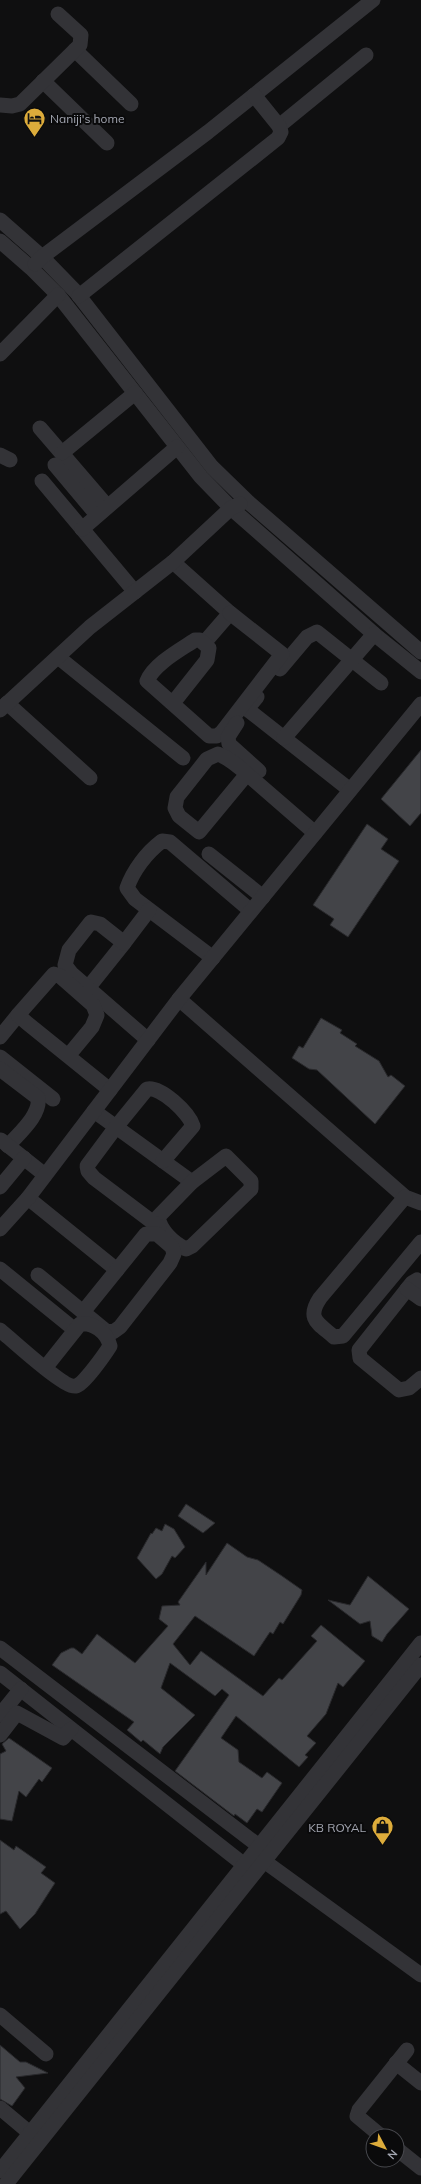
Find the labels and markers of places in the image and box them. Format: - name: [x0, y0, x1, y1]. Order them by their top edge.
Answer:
- hotel icon: Naniji's home: [21, 105, 47, 138]
- place label: Naniji's home: [50, 111, 124, 126]
- shop icon: KB ROYAL: [369, 1814, 395, 1847]
- place label: KB ROYAL: [308, 1820, 366, 1835]

